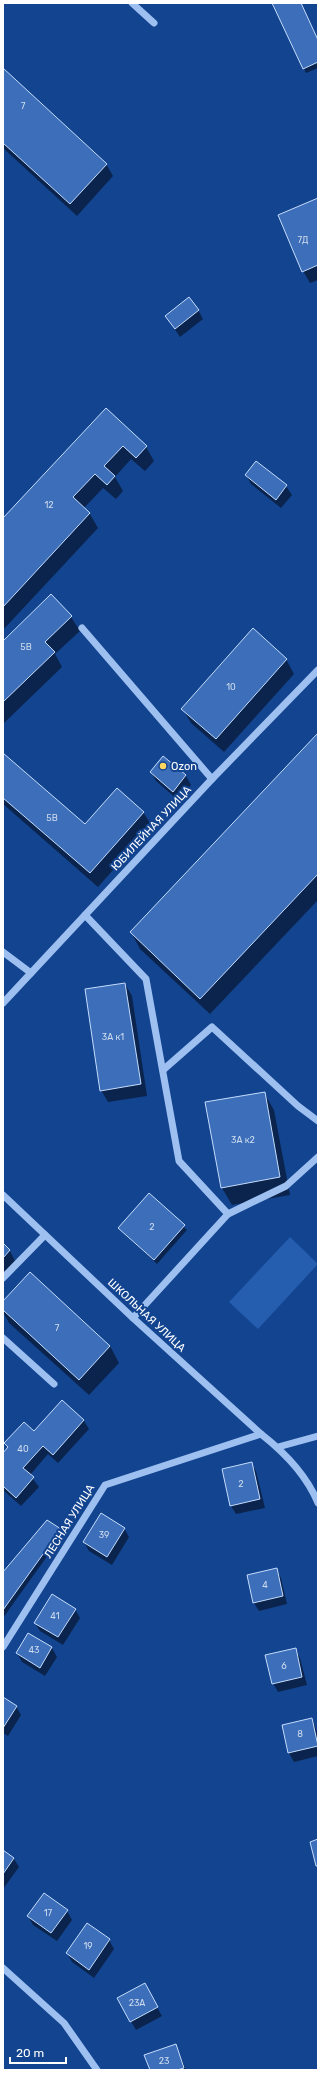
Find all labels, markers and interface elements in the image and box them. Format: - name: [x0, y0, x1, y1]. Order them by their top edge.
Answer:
- house number: 7: [21, 101, 26, 111]
- house number: 7Д: [298, 235, 309, 245]
- house number: 12: [44, 500, 54, 510]
- house number: 5В: [20, 642, 32, 652]
- house number: 10: [226, 682, 236, 692]
- place label: Ozon: [171, 760, 197, 773]
- marker: Ozon: [158, 761, 168, 771]
- street label: ЮБИЛЕЙНАЯ УЛИЦА: [109, 783, 194, 873]
- house number: 5В: [46, 813, 58, 823]
- house number: 3А к1: [102, 1032, 124, 1042]
- house number: 3А к2: [231, 1135, 255, 1145]
- house number: 2: [149, 1222, 155, 1232]
- street label: ШКОЛЬНАЯ УЛИЦА: [105, 1276, 189, 1355]
- house number: 7: [55, 1323, 60, 1333]
- house number: 40: [17, 1444, 29, 1454]
- house number: 2: [238, 1479, 244, 1489]
- street label: ЛЕСНАЯ УЛИЦА: [42, 1482, 98, 1560]
- house number: 39: [99, 1530, 109, 1540]
- house number: 4: [262, 1580, 268, 1590]
- house number: 41: [50, 1611, 60, 1621]
- house number: 43: [29, 1645, 40, 1655]
- house number: 6: [281, 1661, 287, 1671]
- house number: 8: [297, 1729, 303, 1739]
- house number: 17: [44, 1908, 53, 1918]
- house number: 19: [83, 1941, 93, 1951]
- house number: 23А: [129, 1998, 145, 2008]
- scale bar: [10, 2039, 66, 2065]
- text: 20 m: [16, 2046, 44, 2060]
- house number: 23: [159, 2056, 169, 2066]

